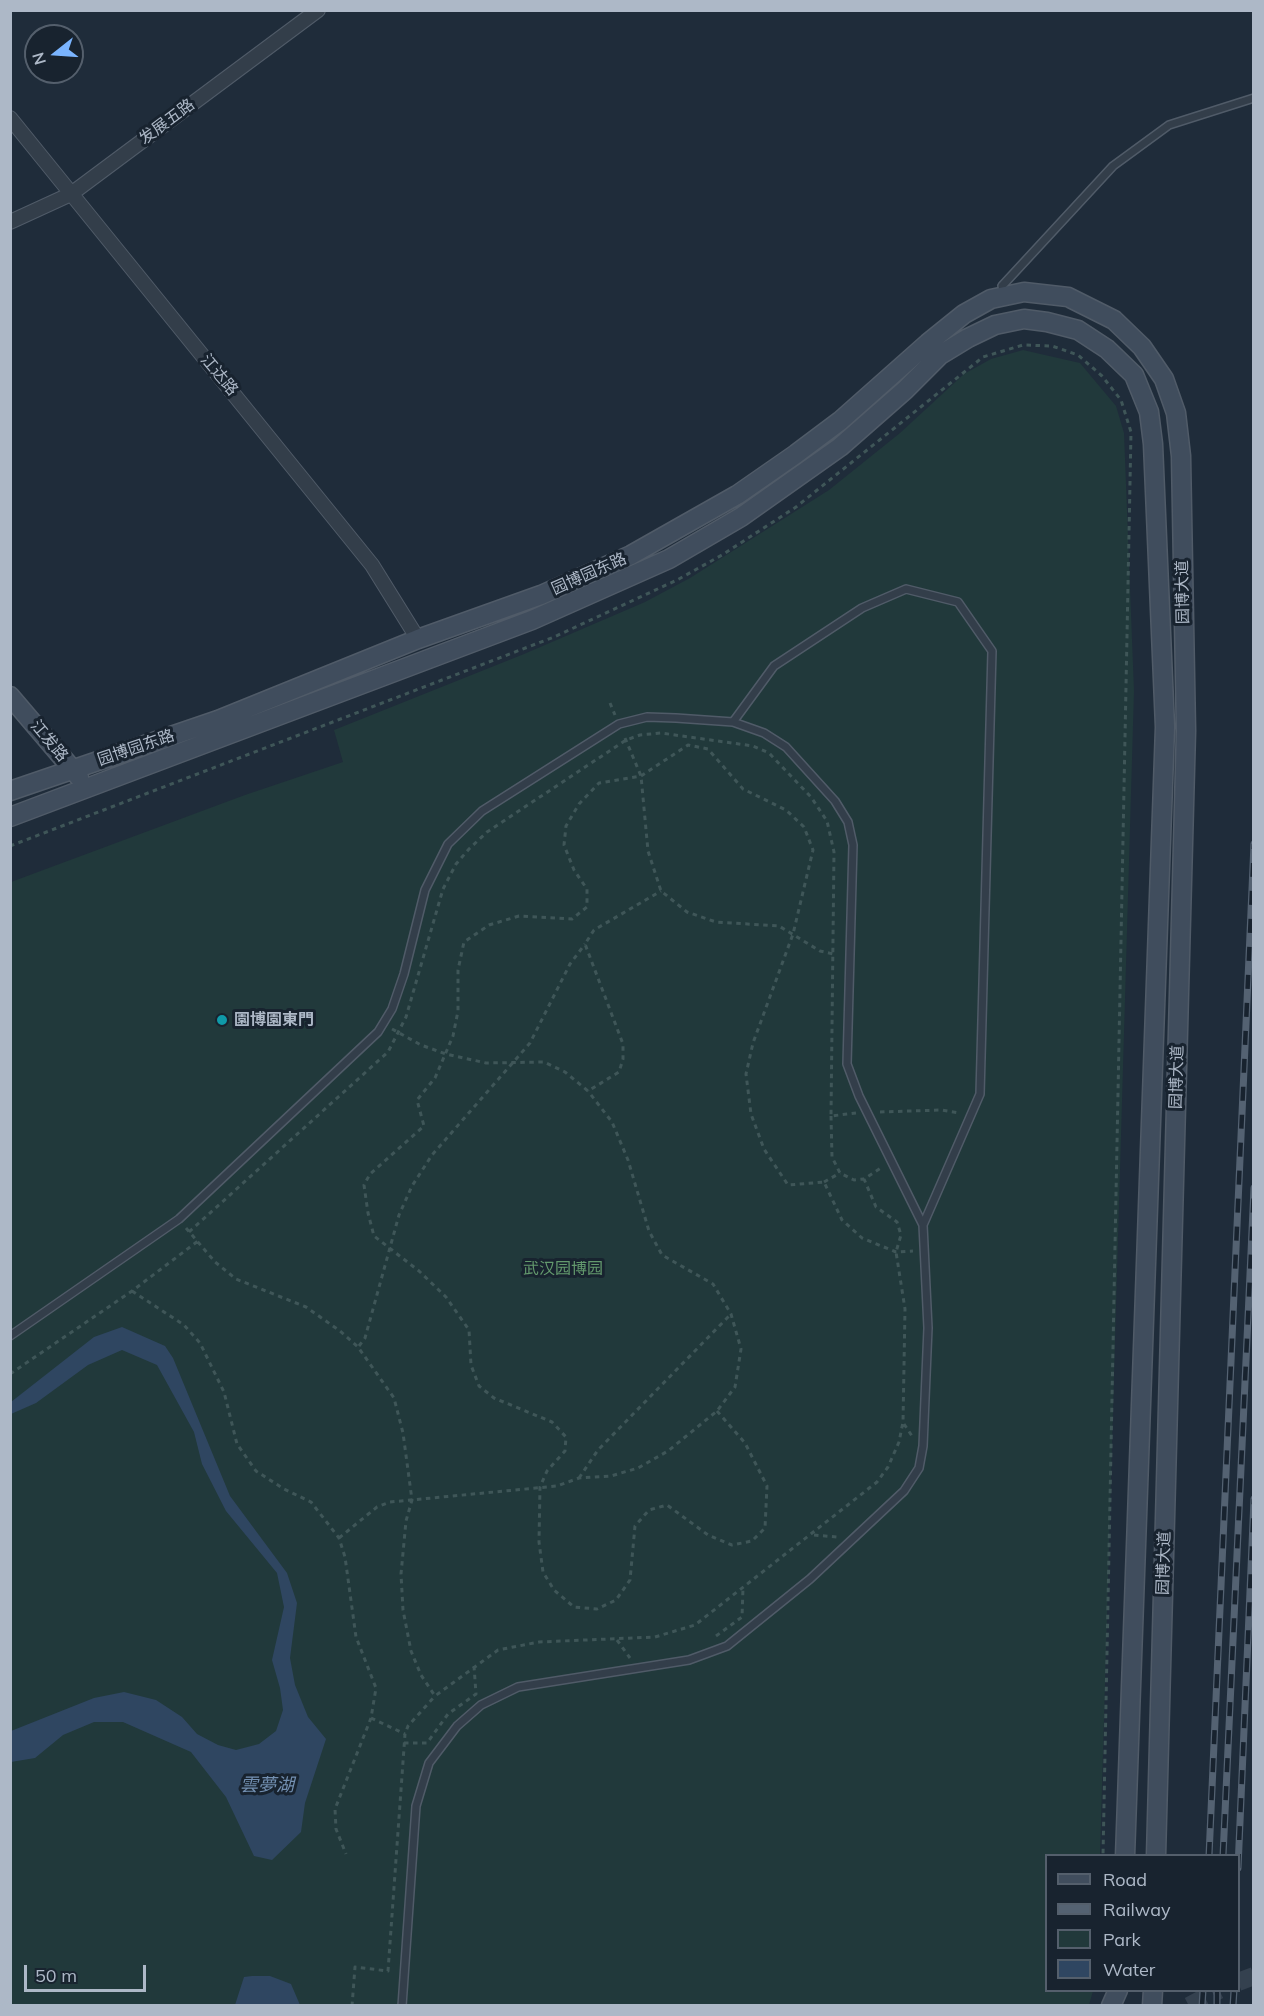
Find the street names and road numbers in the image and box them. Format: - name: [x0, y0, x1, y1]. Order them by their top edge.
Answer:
- street label: 发展五路: [136, 95, 198, 149]
- street label: 江达路: [196, 350, 242, 400]
- street label: 园博园东路: [549, 549, 629, 599]
- street label: 园博大道: [1173, 560, 1193, 624]
- street label: 江发路: [26, 716, 72, 766]
- street label: 园博园东路: [95, 726, 177, 770]
- street label: 园博大道: [1166, 1045, 1188, 1109]
- street label: 园博大道: [1153, 1531, 1175, 1595]

